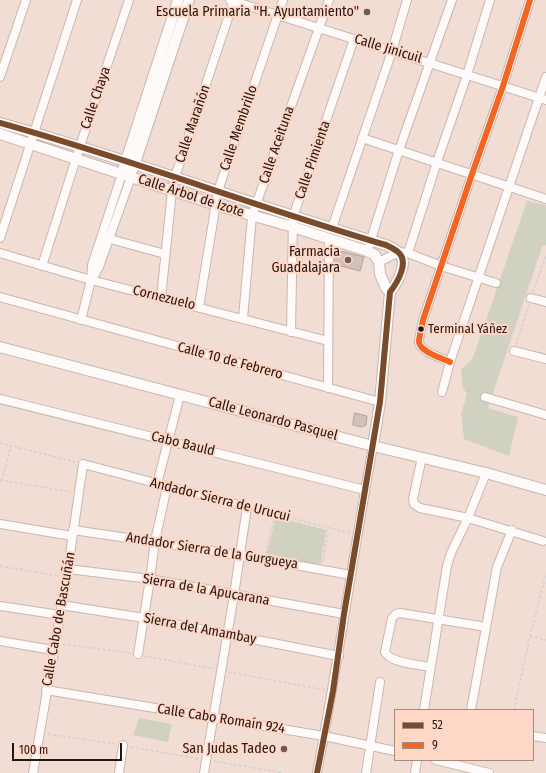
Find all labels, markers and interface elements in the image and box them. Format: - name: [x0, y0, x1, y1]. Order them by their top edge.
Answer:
- place label: Escuela Primaria "H. Ayuntamiento": [156, 4, 359, 20]
- marker: Escuela Primaria "H. Ayuntamiento": [362, 7, 372, 17]
- street label: Calle Jinicuil: [352, 31, 424, 67]
- street label: Calle Chaya: [77, 64, 115, 132]
- street label: Calle Marañón: [172, 83, 214, 165]
- street label: Calle Membrillo: [217, 83, 261, 173]
- street label: Calle Aceituna: [256, 104, 298, 186]
- street label: Calle Pimienta: [292, 118, 334, 202]
- street label: Calle Árbol de Izote: [136, 171, 246, 221]
- place label: Farmacia Guadalajara: [272, 244, 340, 276]
- marker: Farmacia Guadalajara: [343, 255, 353, 265]
- street label: Cornezuelo: [131, 282, 197, 314]
- place label: Terminal Yáñez: [428, 321, 507, 337]
- marker: Terminal Yáñez: [416, 324, 426, 334]
- street label: Calle 10 de Febrero: [176, 339, 284, 383]
- street label: Calle Leonardo Pasquel: [207, 394, 339, 444]
- street label: Cabo Bauld: [149, 428, 217, 460]
- street label: Andador Sierra de Urucui: [148, 474, 292, 526]
- street label: Andador Sierra de la Gurgueya: [125, 529, 299, 573]
- street label: Calle Cabo de Bascuñán: [39, 551, 79, 687]
- street label: Sierra de la Apucarana: [141, 571, 271, 609]
- street label: Sierra del Amambay: [142, 610, 258, 648]
- street label: Calle Cabo Romaín 924: [156, 701, 286, 737]
- legend: [394, 709, 534, 761]
- text: 52: [432, 718, 443, 732]
- scale bar: [14, 735, 124, 761]
- text: 9: [432, 738, 438, 752]
- place label: San Judas Tadeo: [182, 741, 276, 757]
- text: 100 m: [19, 743, 48, 757]
- marker: San Judas Tadeo: [279, 744, 289, 754]

